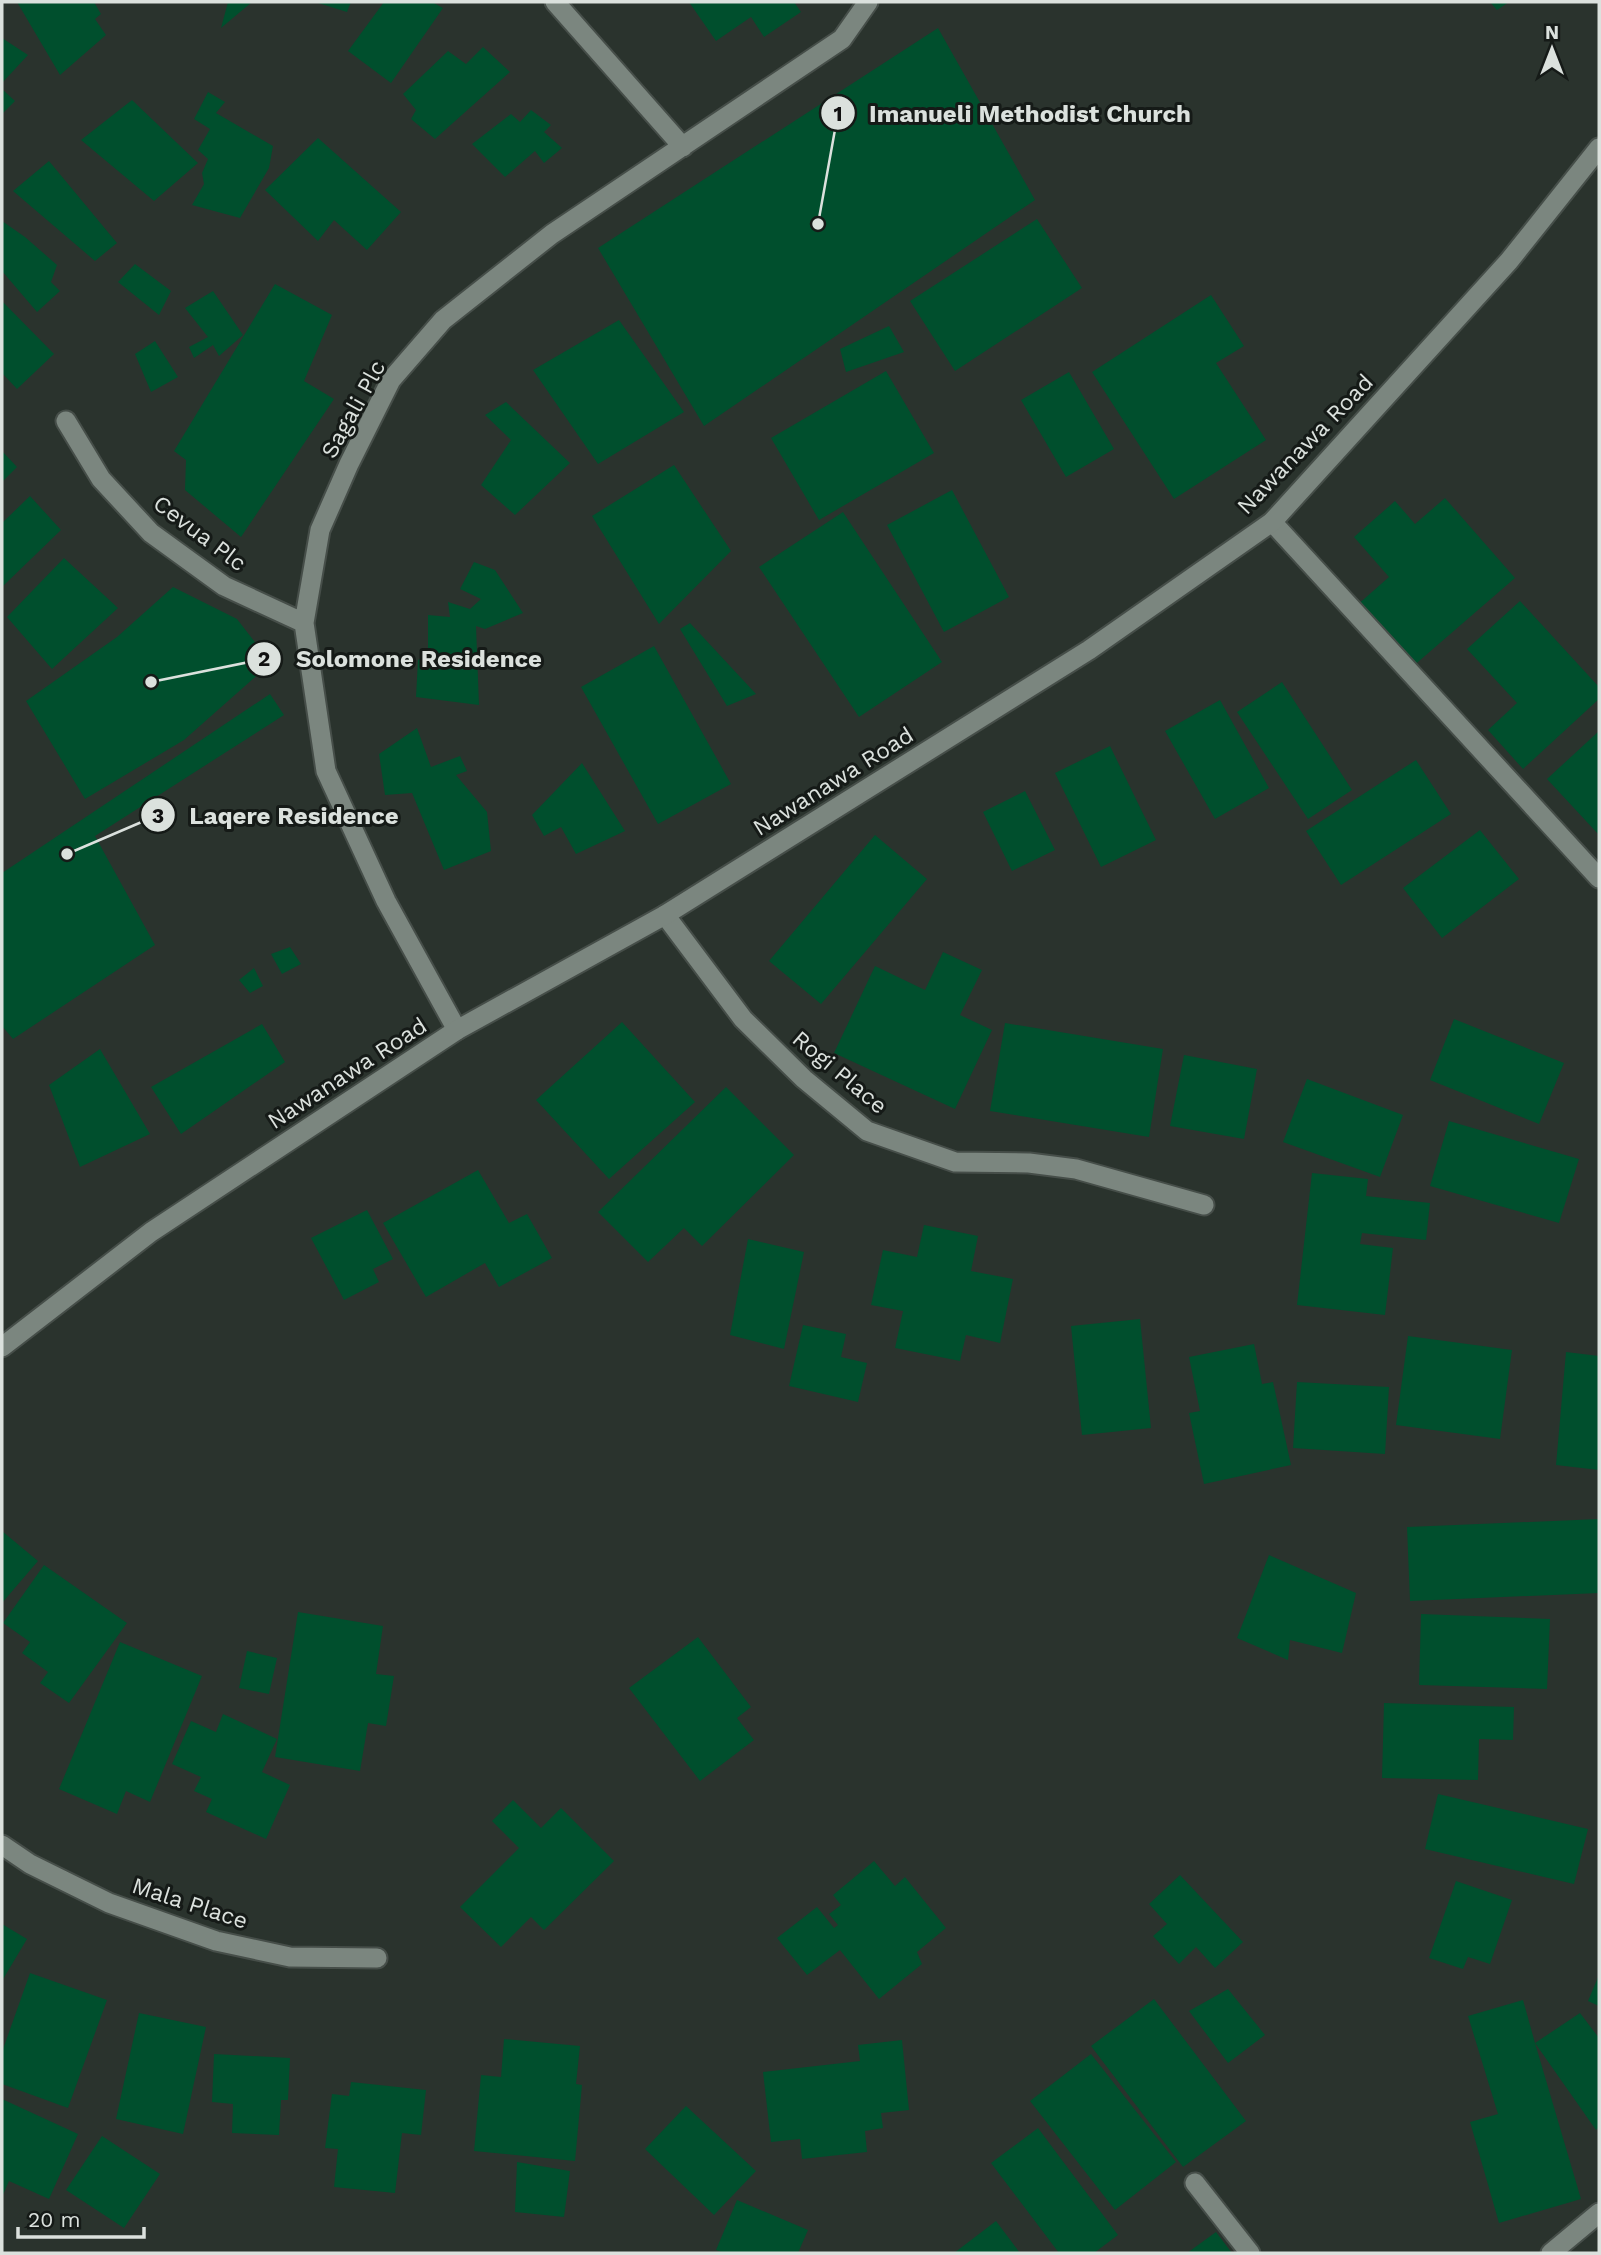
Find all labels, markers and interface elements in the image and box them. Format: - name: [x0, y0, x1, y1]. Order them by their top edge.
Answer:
- north arrow: [1517, 14, 1587, 84]
- text: N: [1545, 21, 1559, 44]
- callout: Imanueli Methodist Church: [820, 91, 1205, 136]
- text: Imanueli Methodist Church: [869, 100, 1191, 128]
- text: 1: [833, 101, 843, 126]
- street label: Sagali Plc: [316, 356, 391, 463]
- street label: Nawanawa Road: [1232, 369, 1379, 520]
- street label: Cevua Plc: [148, 490, 251, 577]
- callout: Solomone Residence: [246, 636, 556, 681]
- text: Solomone Residence: [296, 645, 542, 673]
- text: 2: [258, 646, 270, 671]
- street label: Nawanawa Road: [748, 721, 918, 842]
- callout: Laqere Residence: [141, 793, 413, 838]
- text: Laqere Residence: [189, 802, 399, 830]
- text: 3: [152, 803, 164, 828]
- street label: Nawanawa Road: [263, 1012, 432, 1135]
- street label: Rogi Place: [787, 1025, 892, 1120]
- street label: Mala Place: [129, 1872, 251, 1935]
- scale bar: [18, 2196, 144, 2240]
- text: 20 m: [28, 2207, 80, 2232]

